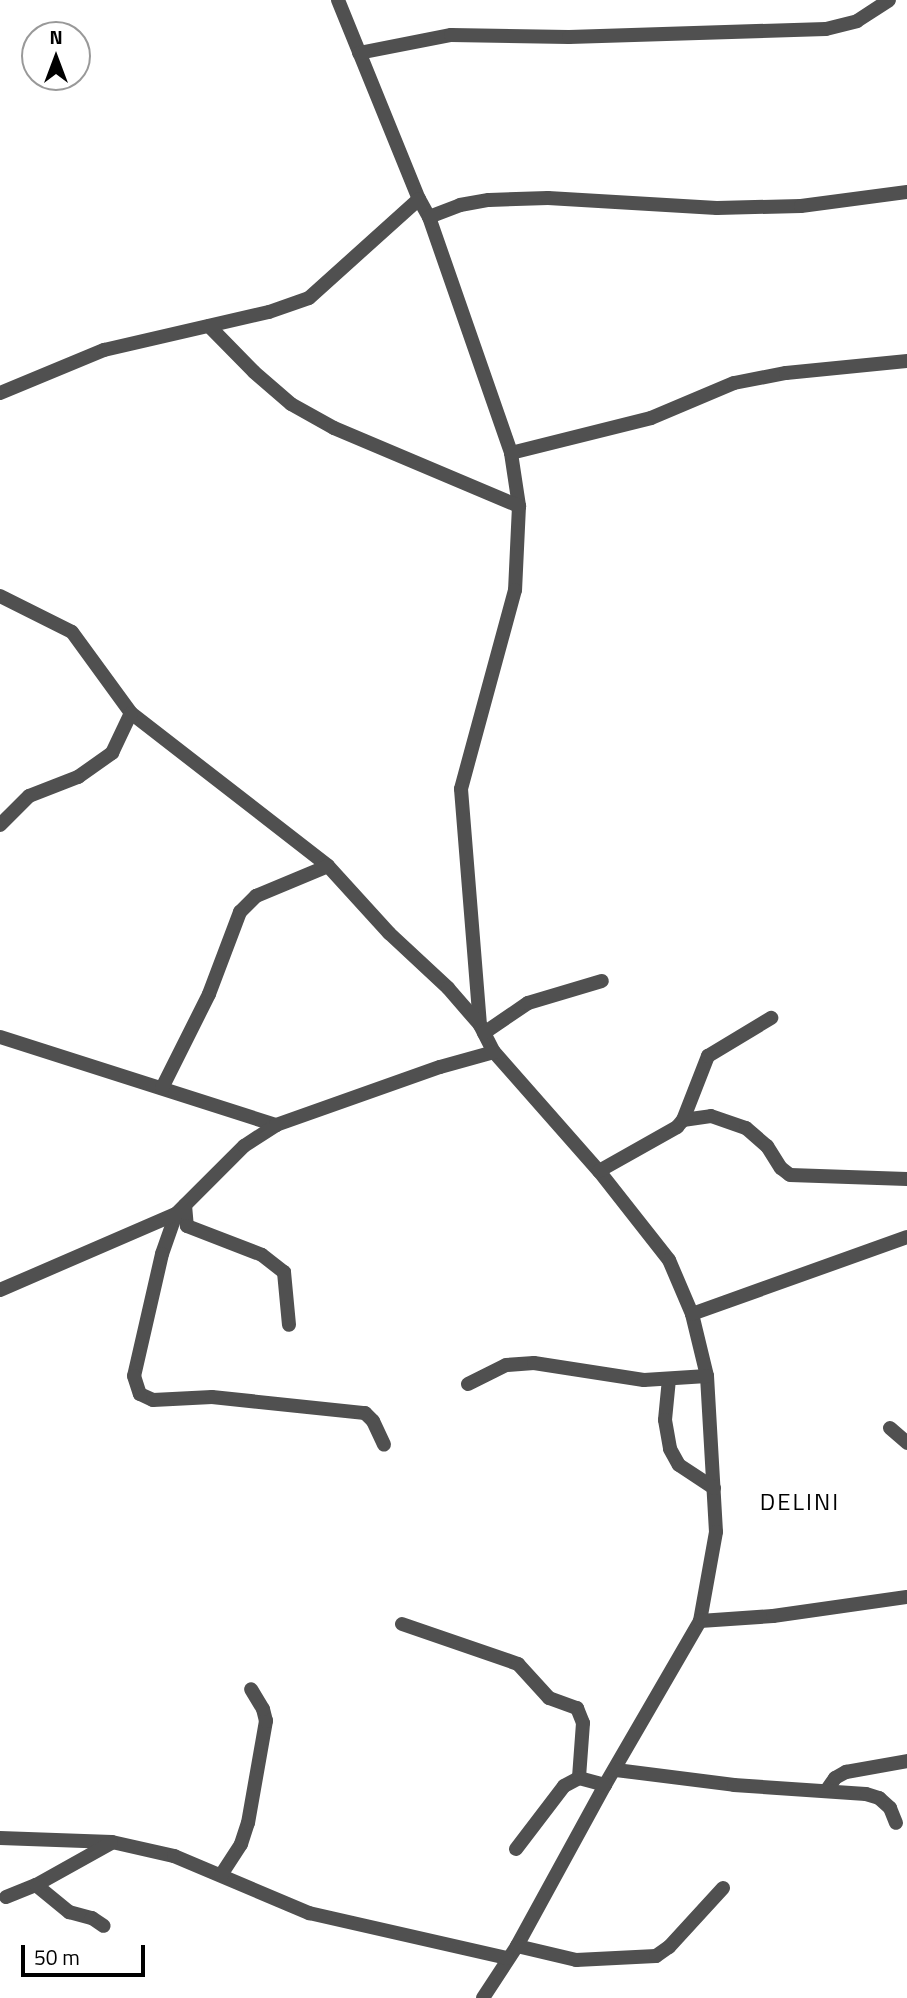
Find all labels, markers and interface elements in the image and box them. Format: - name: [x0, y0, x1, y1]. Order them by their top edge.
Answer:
- north arrow: [21, 21, 91, 91]
- text: N: [49, 22, 63, 51]
- district label: DELINI: [761, 1488, 839, 1516]
- scale bar: [24, 1932, 149, 1976]
- text: 50 m: [34, 1941, 80, 1973]

